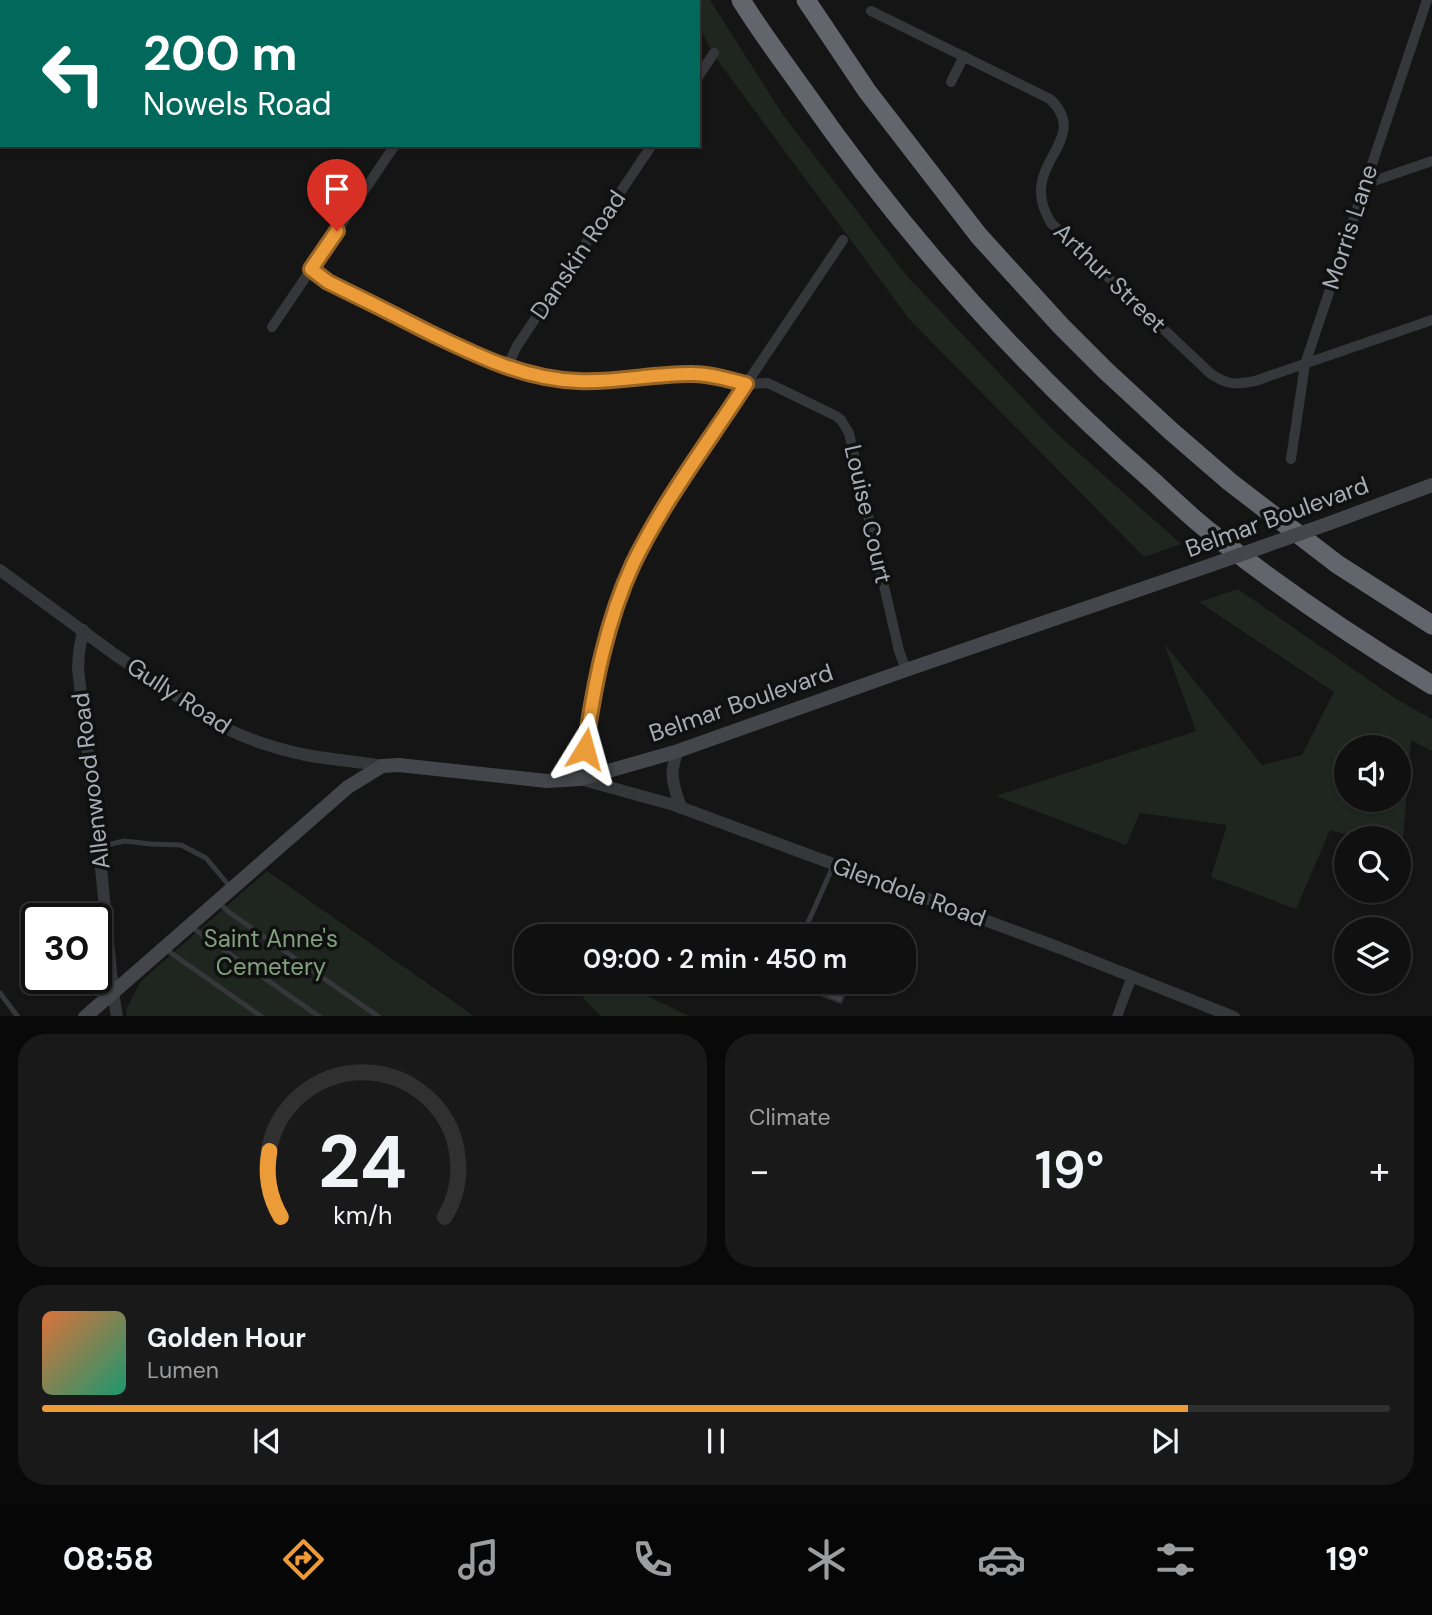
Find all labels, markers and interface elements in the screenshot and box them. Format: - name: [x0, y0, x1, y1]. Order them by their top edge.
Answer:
- text: 200 m: [143, 21, 298, 85]
- icon: left: [28, 28, 119, 119]
- text: Nowels Road: [143, 83, 332, 125]
- pin: [307, 159, 367, 231]
- street label: Morris Lane: [1315, 160, 1384, 293]
- icon: arrive: [318, 170, 356, 208]
- street label: Danskin Road: [523, 184, 632, 325]
- street label: Arthur Street: [1047, 216, 1173, 339]
- street label: Louise Court: [837, 441, 899, 586]
- street label: Belmar Boulevard: [1181, 469, 1373, 564]
- street label: Gully Road: [121, 650, 237, 741]
- street label: Belmar Boulevard: [645, 657, 837, 749]
- street label: Allenwood Road: [64, 691, 117, 871]
- position arrow: [548, 712, 622, 786]
- map controls: [1334, 735, 1411, 994]
- button: sound: [1334, 735, 1411, 812]
- button: search: [1334, 826, 1411, 903]
- street label: Glendola Road: [828, 849, 990, 934]
- speed limit sign: 30: [21, 903, 112, 994]
- button: layers: [1334, 917, 1411, 994]
- park label: Saint Anne's Cemetery: [204, 923, 338, 982]
- text: 09:00 · 2 min · 450 m: [583, 942, 847, 976]
- text: Climate: [749, 1102, 831, 1132]
- text: 24: [318, 1115, 407, 1210]
- text: 19°: [1035, 1136, 1104, 1204]
- text: −: [749, 1146, 770, 1196]
- text: +: [1369, 1146, 1390, 1196]
- text: km/h: [333, 1198, 392, 1231]
- text: Golden Hour: [147, 1321, 306, 1355]
- text: Lumen: [147, 1355, 219, 1385]
- icon: previous: [248, 1422, 286, 1460]
- icon: pause: [697, 1422, 735, 1460]
- icon: next: [1146, 1422, 1184, 1460]
- icon: directions: [279, 1535, 328, 1584]
- icon: music: [454, 1535, 503, 1584]
- icon: phone: [628, 1535, 677, 1584]
- icon: climate: [802, 1535, 851, 1584]
- icon: car: [977, 1535, 1026, 1584]
- icon: filters: [1151, 1535, 1200, 1584]
- text: 08:58: [63, 1538, 154, 1580]
- text: 19°: [1326, 1538, 1369, 1580]

